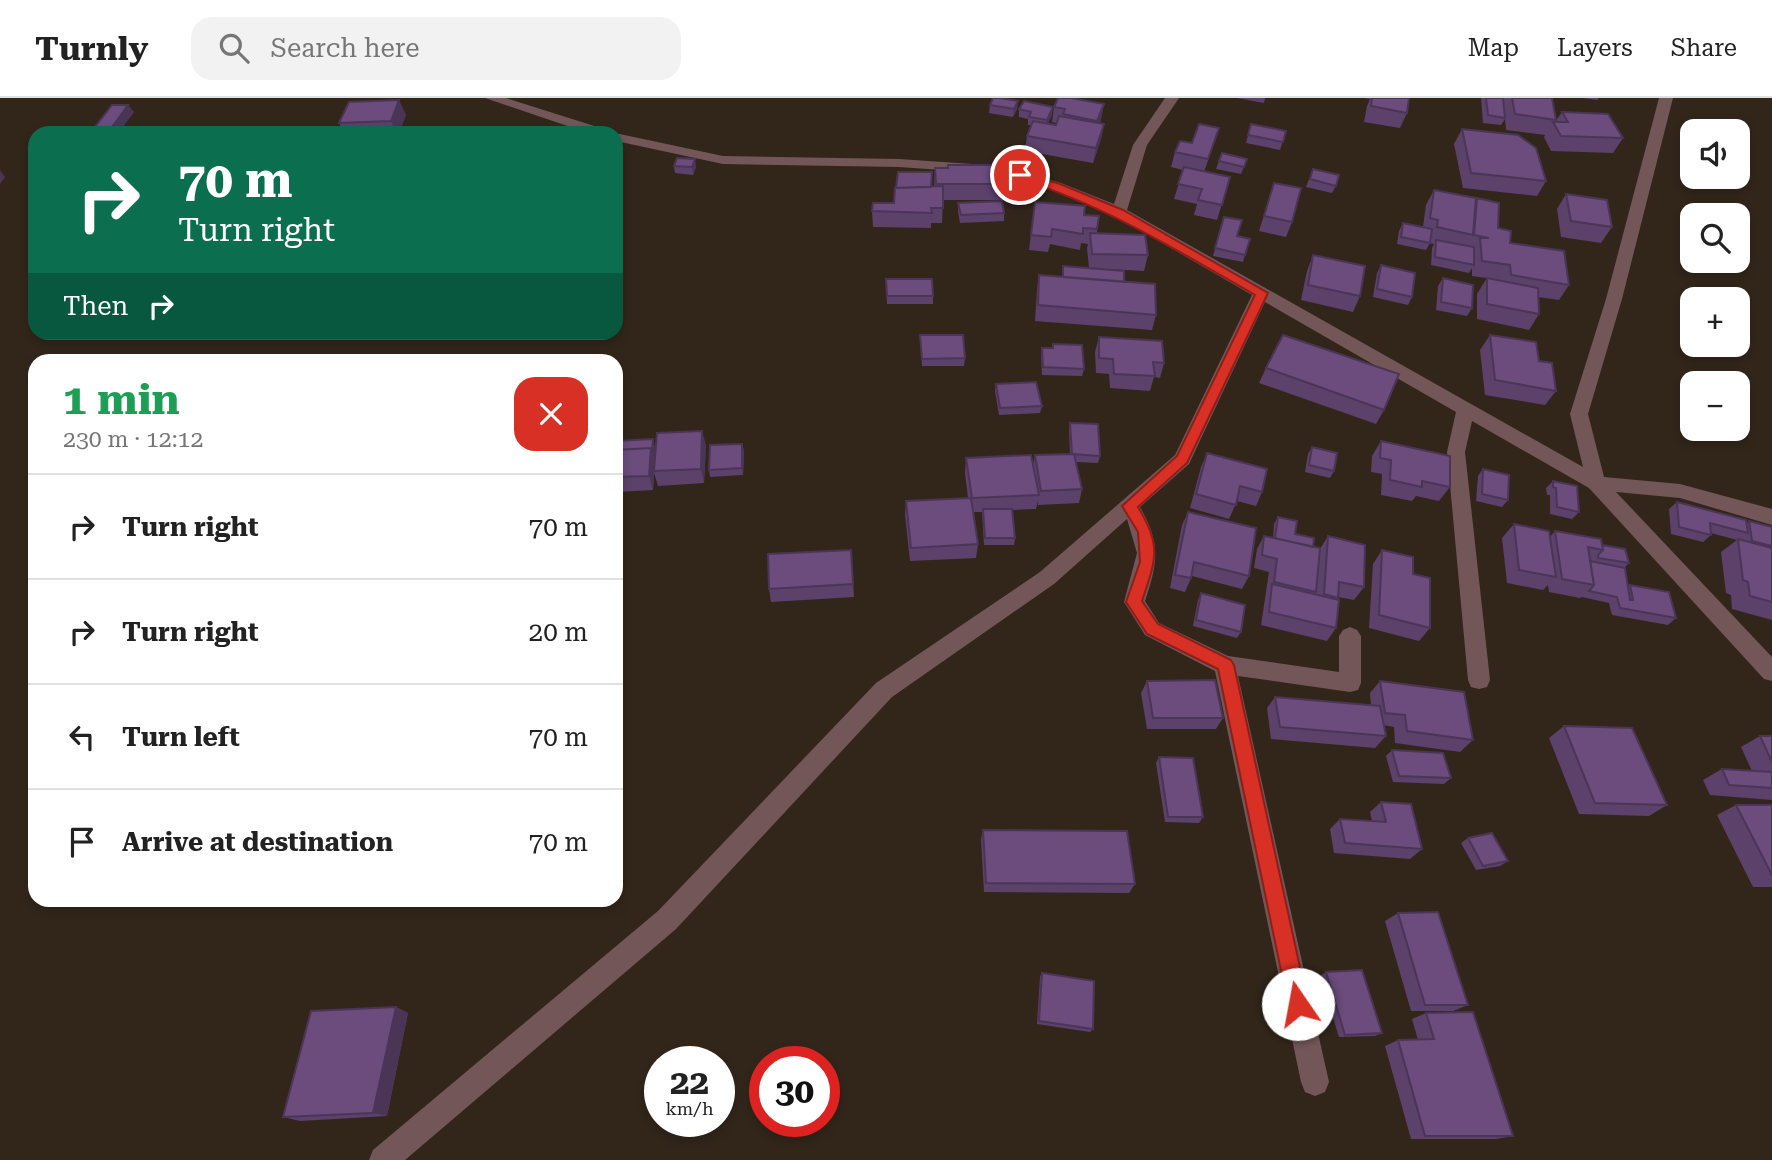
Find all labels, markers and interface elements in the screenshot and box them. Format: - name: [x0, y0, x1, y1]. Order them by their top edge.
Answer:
- search box: [191, 17, 681, 80]
- text: Turnly: [35, 29, 149, 68]
- icon: search: [215, 29, 253, 67]
- text: Search here: [271, 33, 419, 63]
- text: Map: [1468, 34, 1519, 62]
- text: Layers: [1557, 34, 1633, 62]
- text: Share: [1671, 34, 1737, 62]
- map controls: [1680, 119, 1750, 441]
- button: sound: [1680, 119, 1750, 189]
- pin: [990, 145, 1050, 205]
- text: 70 m: [178, 152, 293, 209]
- icon: right: [63, 154, 154, 245]
- icon: arrive: [1001, 156, 1039, 194]
- button: search: [1680, 203, 1750, 273]
- text: Turn right: [178, 211, 335, 249]
- icon: right: [142, 287, 180, 325]
- button: +: [1680, 287, 1750, 357]
- text: Then: [63, 291, 128, 321]
- button: −: [1680, 371, 1750, 441]
- text: 1 min: [63, 375, 180, 424]
- button: close: [514, 377, 588, 451]
- text: 230 m · 12:12: [63, 426, 203, 453]
- icon: right: [63, 508, 101, 546]
- text: Turn right: [122, 512, 258, 542]
- text: 70 m: [529, 512, 588, 542]
- icon: right: [63, 613, 101, 651]
- text: Turn right: [122, 617, 258, 647]
- text: 20 m: [529, 617, 588, 647]
- icon: left: [63, 718, 101, 756]
- text: Turn left: [122, 722, 240, 752]
- text: 70 m: [529, 722, 588, 752]
- icon: arrive: [63, 823, 101, 861]
- text: Arrive at destination: [122, 827, 393, 857]
- text: 70 m: [529, 827, 588, 857]
- position arrow: [1261, 967, 1335, 1041]
- speed limit sign: 30: [749, 1046, 840, 1137]
- text: 22: [670, 1062, 709, 1103]
- text: km/h: [665, 1098, 714, 1119]

